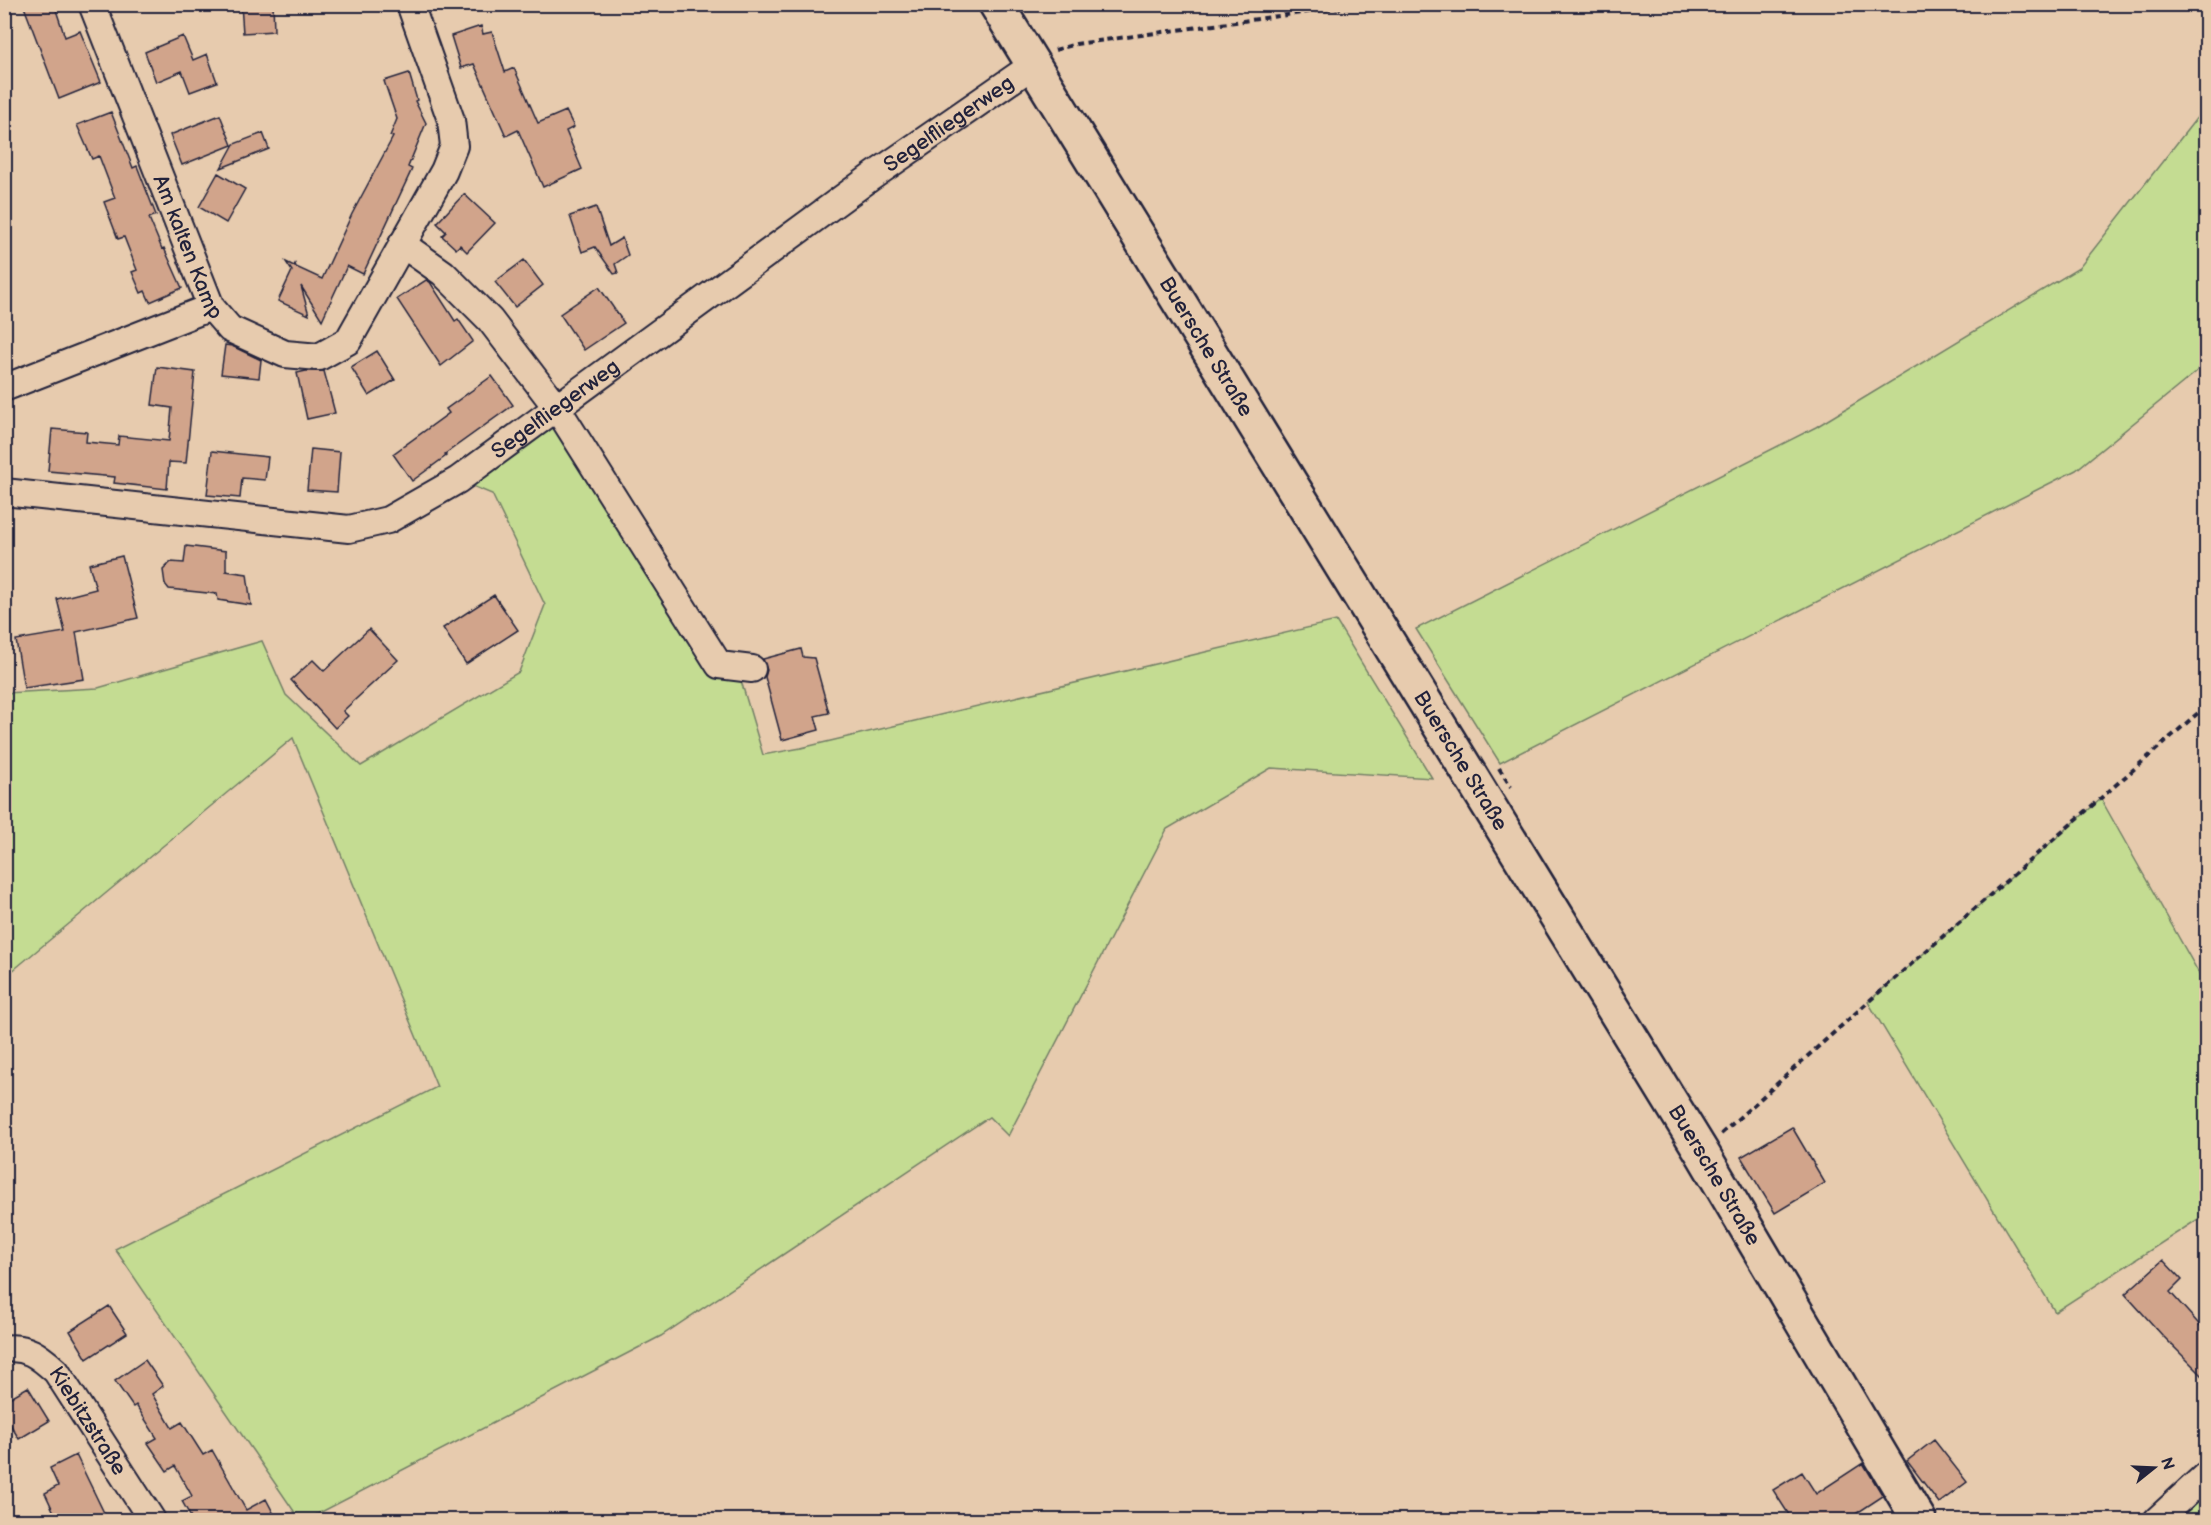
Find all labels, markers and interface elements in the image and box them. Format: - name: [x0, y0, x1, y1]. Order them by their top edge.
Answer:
- street label: Segelfliegerweg: [879, 70, 1019, 178]
- street label: Am kalten Kamp: [147, 171, 228, 325]
- street label: Buersche Straße: [1154, 272, 1258, 421]
- street label: Segelfliegerweg: [486, 354, 624, 464]
- street label: Buersche Straße: [1408, 686, 1513, 835]
- street label: Buersche Straße: [1663, 1100, 1766, 1250]
- street label: Kiebitzstraße: [43, 1362, 132, 1480]
- north arrow: [2124, 1438, 2184, 1498]
- text: N: [2156, 1455, 2178, 1472]

